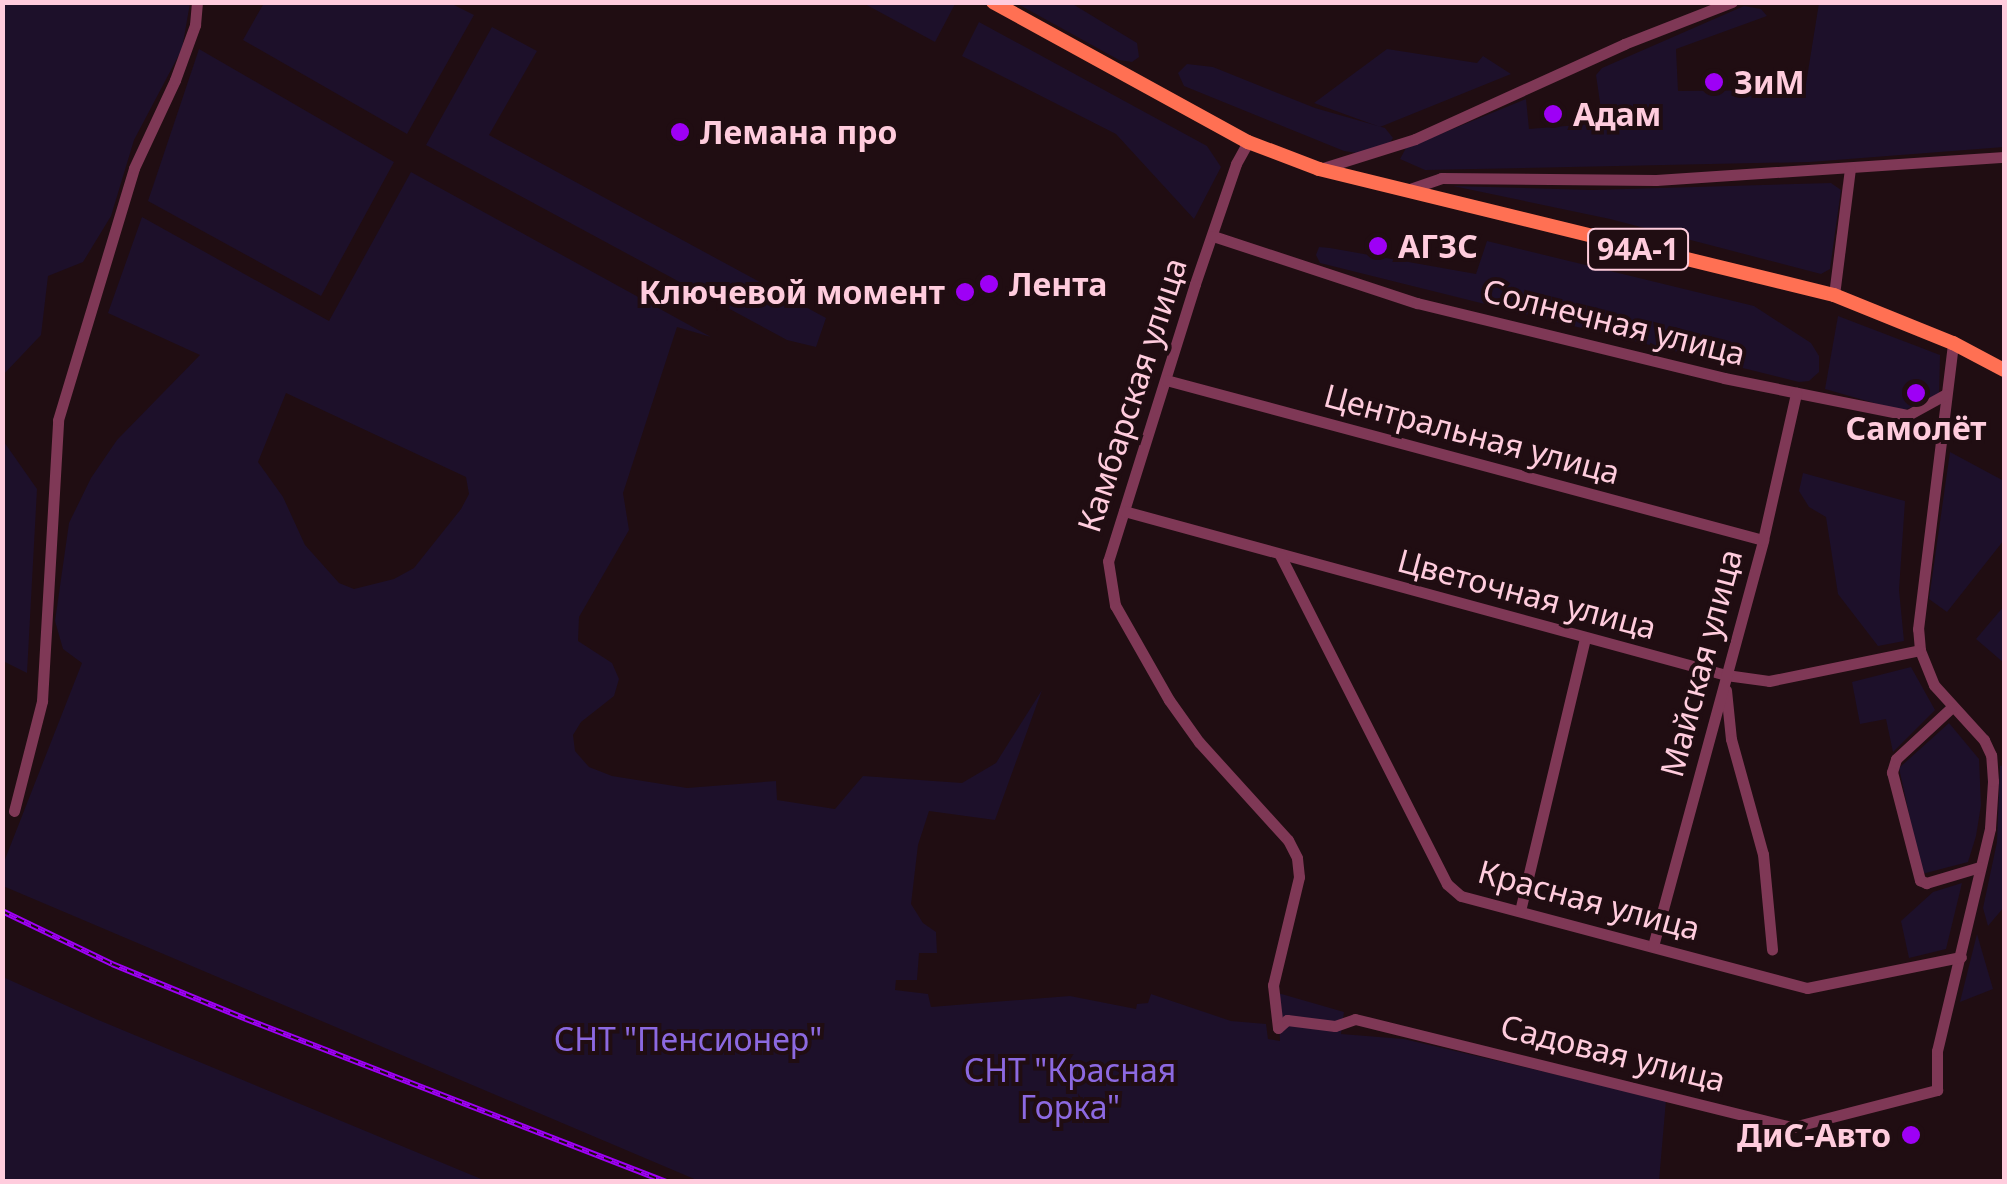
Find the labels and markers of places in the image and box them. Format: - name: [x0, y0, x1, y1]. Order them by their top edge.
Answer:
- place label: ЗиМ: [1734, 63, 1805, 101]
- marker: ЗиМ: [1703, 71, 1725, 93]
- place label: Адам: [1573, 95, 1661, 133]
- marker: Адам: [1542, 103, 1564, 125]
- place label: Лемана про: [700, 113, 897, 151]
- marker: Лемана про: [669, 121, 691, 143]
- place label: АГЗС: [1398, 227, 1478, 265]
- marker: АГЗС: [1367, 235, 1389, 257]
- place label: Лента: [1009, 265, 1107, 303]
- place label: Ключевой момент: [639, 273, 945, 311]
- marker: Лента: [978, 273, 1000, 295]
- marker: Ключевой момент: [954, 281, 976, 303]
- marker: Самолёт: [1905, 382, 1927, 404]
- place label: Самолёт: [1846, 409, 1986, 447]
- place label: ДиС-Авто: [1737, 1116, 1891, 1154]
- marker: ДиС-Авто: [1900, 1124, 1922, 1146]

